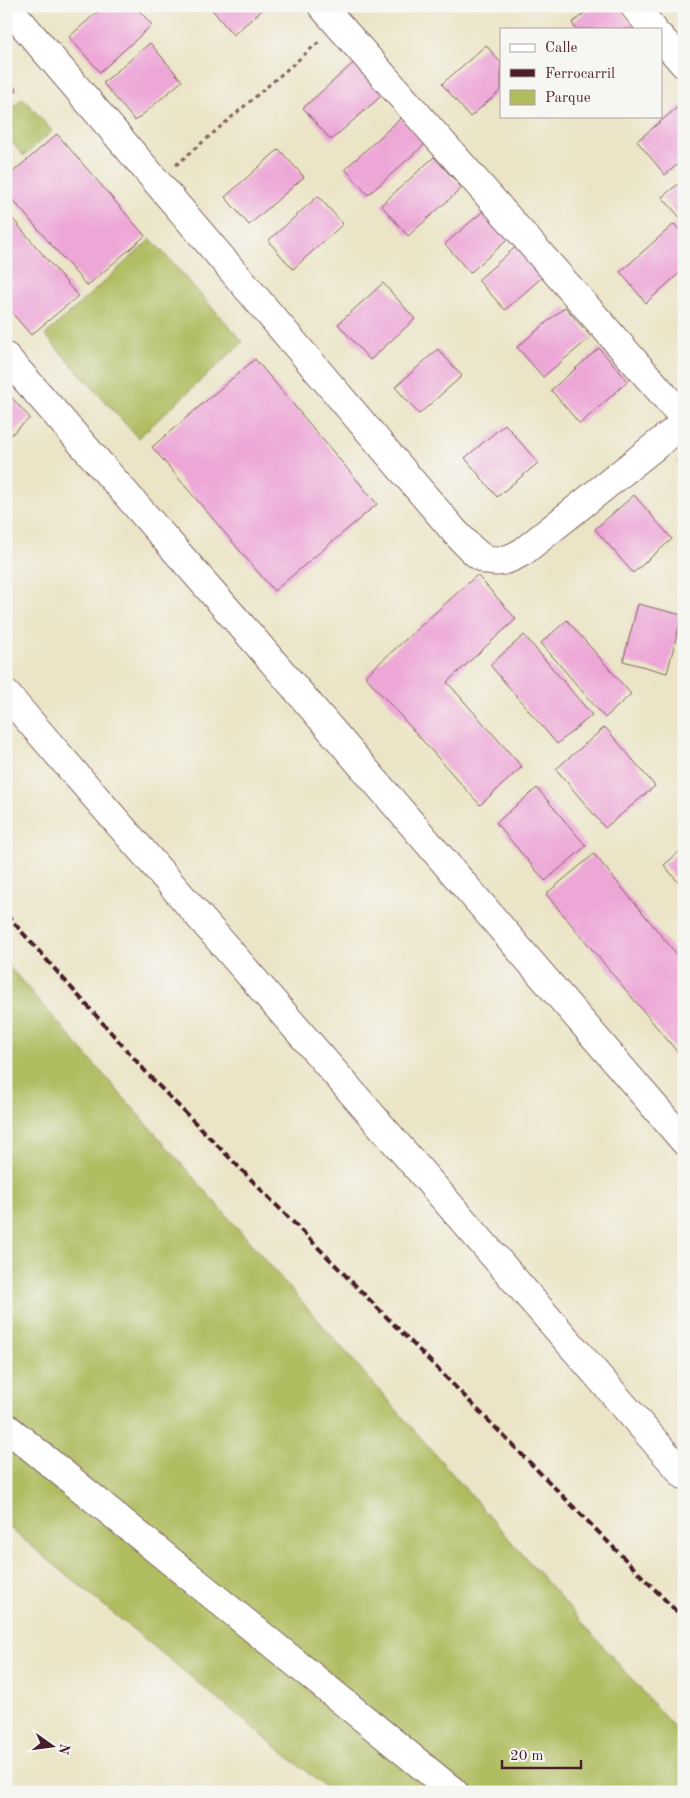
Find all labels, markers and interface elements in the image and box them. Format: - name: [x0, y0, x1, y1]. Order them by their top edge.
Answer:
- legend: [500, 28, 662, 118]
- text: Calle: [545, 41, 578, 56]
- text: Ferrocarril: [545, 67, 615, 82]
- text: Parque: [545, 91, 591, 106]
- north arrow: [28, 1720, 78, 1770]
- scale bar: [502, 1738, 581, 1770]
- text: N: [55, 1742, 72, 1756]
- text: 20 m: [510, 1749, 544, 1764]

